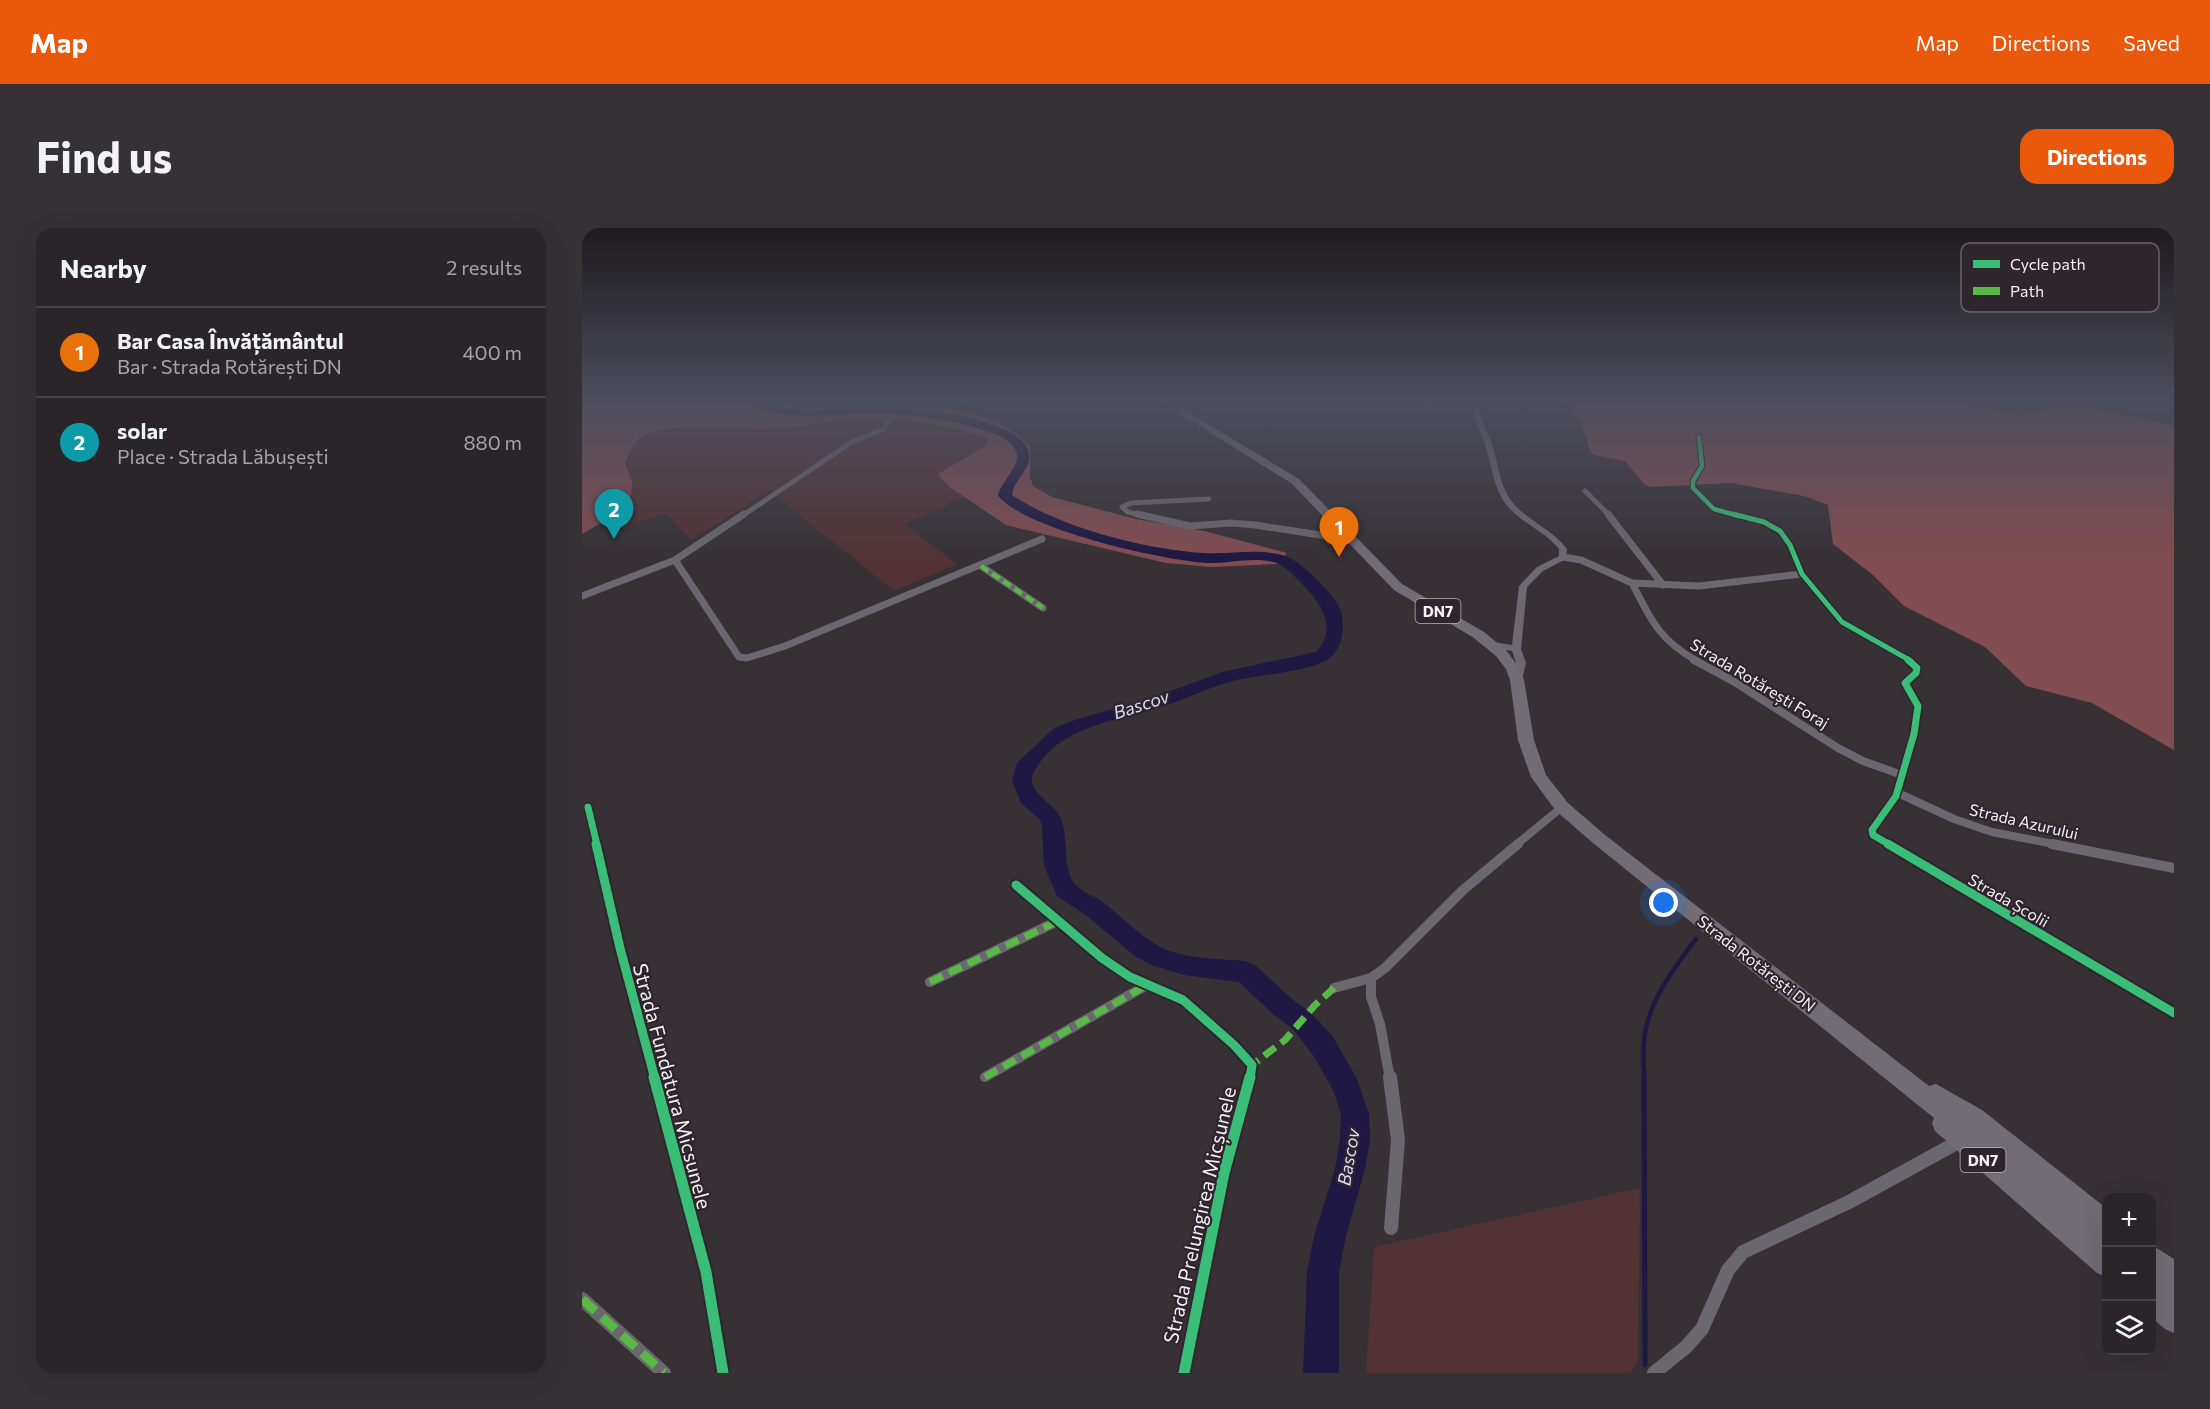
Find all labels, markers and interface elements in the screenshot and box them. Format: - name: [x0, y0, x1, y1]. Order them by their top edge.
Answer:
- text: Map: [30, 25, 88, 59]
- text: Map: [1916, 30, 1959, 55]
- text: Directions: [1992, 30, 2090, 55]
- text: Saved: [2123, 30, 2180, 55]
- button: Directions: [2020, 129, 2174, 184]
- text: Find us: [36, 130, 172, 182]
- legend: [1961, 243, 2159, 312]
- text: Nearby: [60, 252, 147, 283]
- text: Cycle path: [2010, 254, 2086, 273]
- text: 2 results: [446, 255, 522, 279]
- text: Path: [2010, 281, 2044, 300]
- text: Bar Casa Învățământul: [117, 327, 344, 354]
- text: 1: [75, 340, 84, 364]
- text: 400 m: [463, 340, 522, 364]
- text: Bar · Strada Rotărești DN: [117, 354, 342, 378]
- text: solar: [117, 417, 167, 444]
- text: 2: [74, 430, 85, 454]
- text: 880 m: [463, 430, 522, 454]
- text: Place · Strada Lăbușești: [117, 444, 329, 468]
- pin: 2: [594, 490, 633, 539]
- pin: 1: [1320, 508, 1359, 557]
- road number: DN7: [1416, 599, 1460, 623]
- street label: Strada Rotărești Foraj: [1686, 634, 1833, 734]
- water label: Bascov: [1110, 684, 1172, 723]
- street label: Strada Azurului: [1968, 799, 2080, 843]
- street label: Strada Școlii: [1964, 869, 2053, 933]
- your location: [1649, 888, 1678, 917]
- street label: Strada Rotărești DN: [1693, 911, 1820, 1017]
- street label: Strada Fundatura Micsunele: [629, 961, 717, 1211]
- street label: Strada Prelungirea Micșunele: [1158, 1084, 1242, 1346]
- water label: Bascov: [1332, 1126, 1364, 1187]
- road number: DN7: [1960, 1148, 2006, 1172]
- map controls: [2102, 1193, 2156, 1355]
- button: +: [2102, 1193, 2156, 1247]
- button: −: [2102, 1247, 2156, 1301]
- button: layers: [2102, 1301, 2156, 1355]

